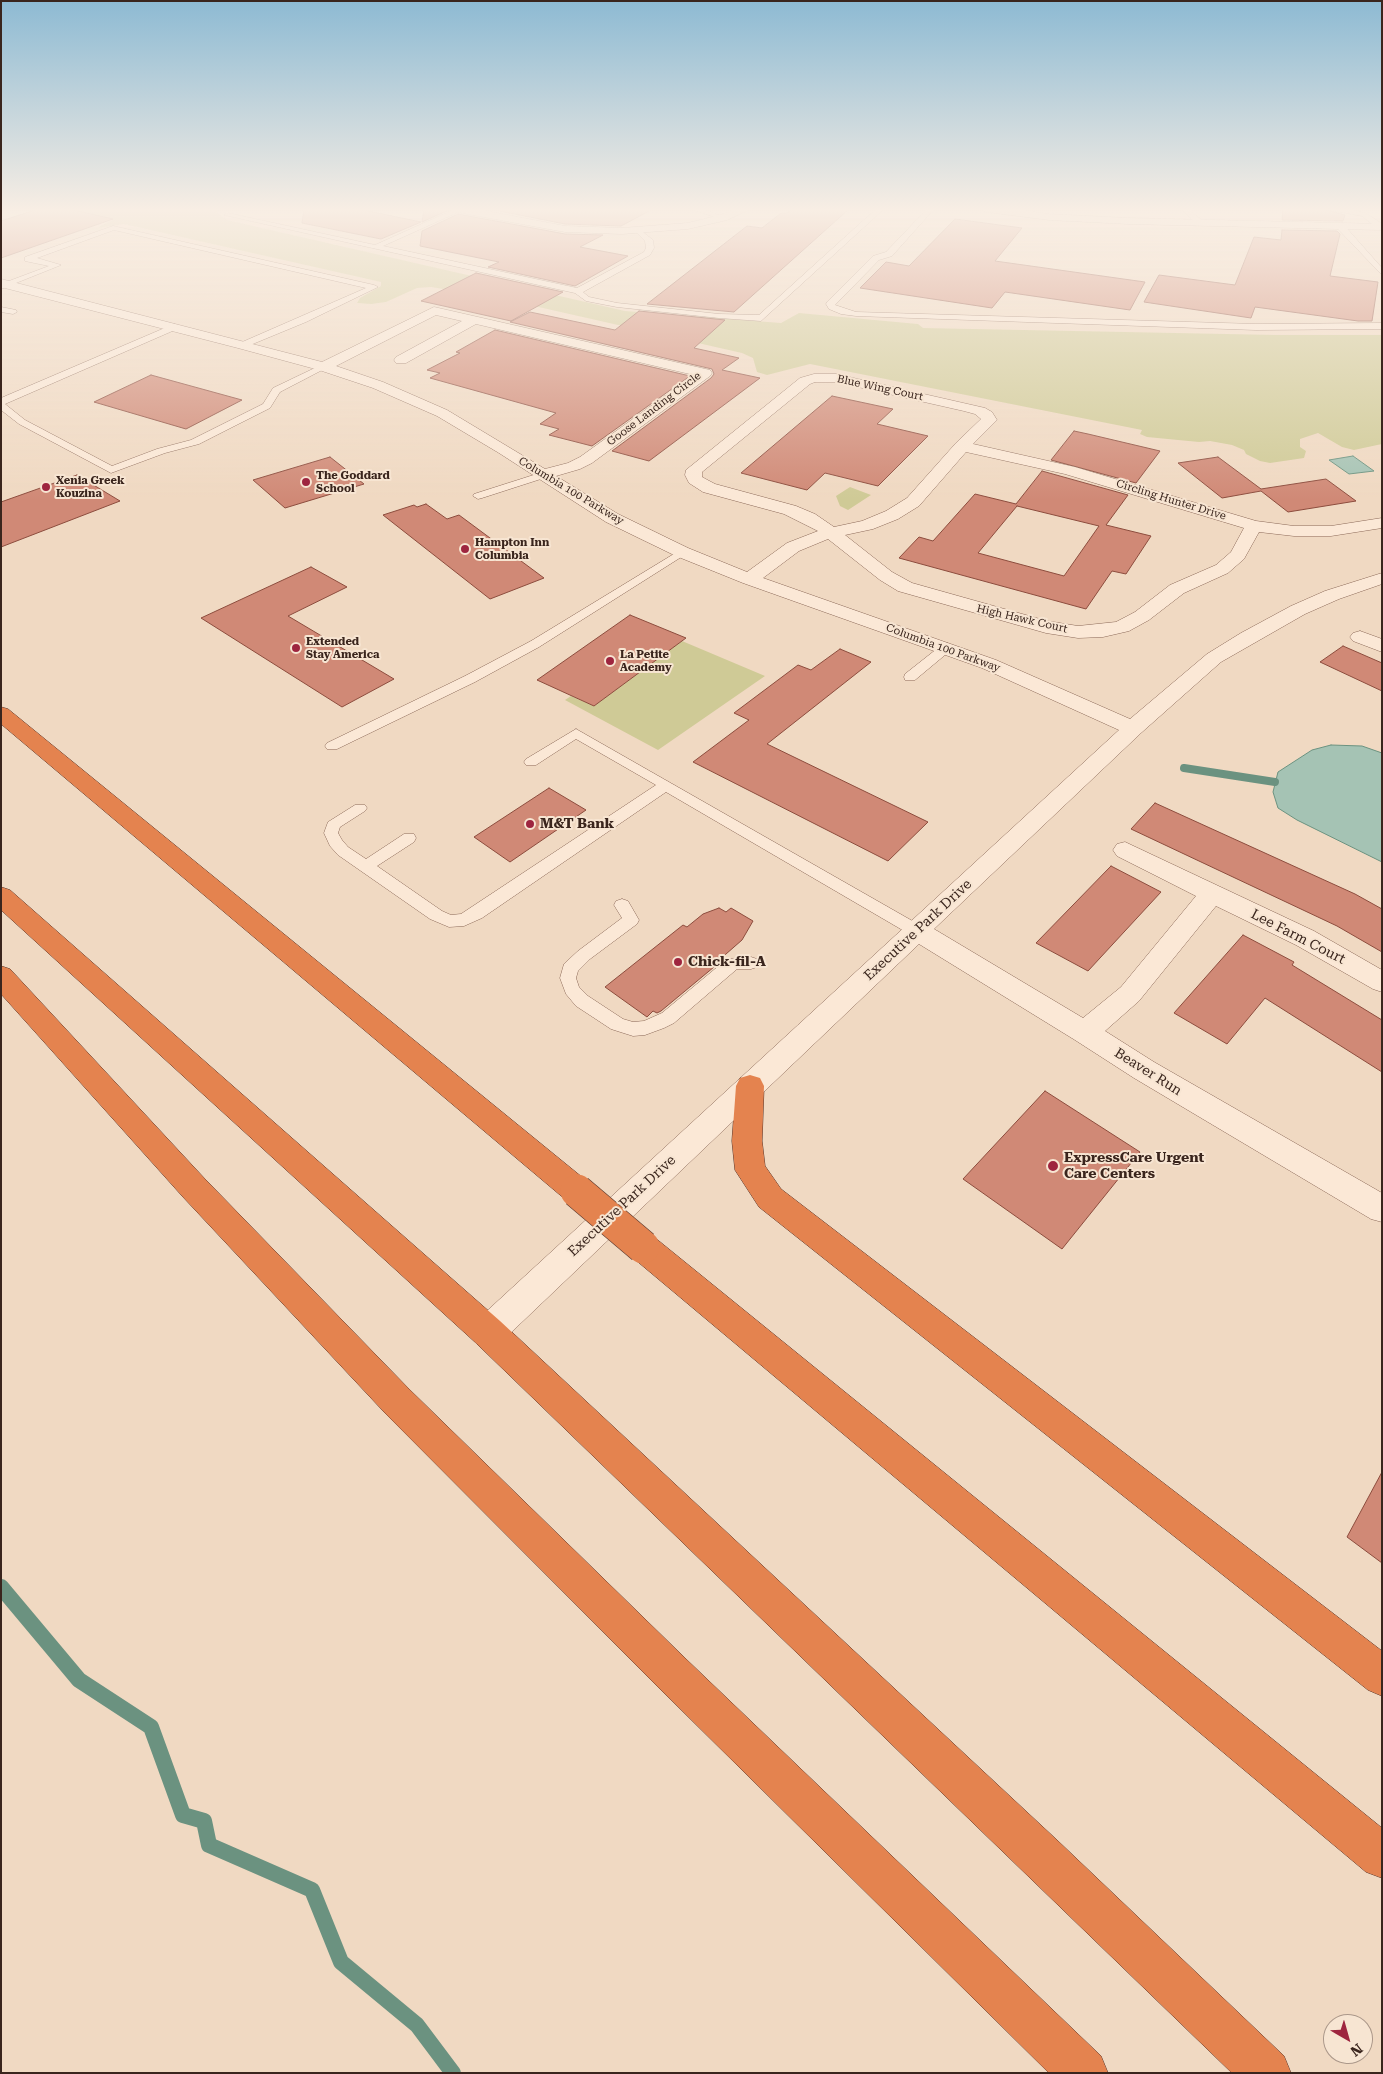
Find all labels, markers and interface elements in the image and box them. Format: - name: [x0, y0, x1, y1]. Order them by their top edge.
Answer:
- street label: Goose Landing Circle: [604, 369, 704, 449]
- street label: Blue Wing Court: [836, 372, 924, 404]
- street label: Columbia 100 Parkway: [516, 454, 626, 528]
- place label: The Goddard School: [316, 469, 390, 495]
- place label: Xenia Greek Kouzina: [56, 474, 125, 500]
- marker: The Goddard School: [300, 476, 312, 488]
- street label: Circling Hunter Drive: [1114, 477, 1228, 523]
- marker: Xenia Greek Kouzina: [40, 481, 52, 493]
- place label: Hampton Inn Columbia: [475, 536, 549, 562]
- marker: Hampton Inn Columbia: [459, 543, 471, 555]
- street label: High Hawk Court: [975, 602, 1069, 636]
- street label: Columbia 100 Parkway: [884, 621, 1002, 675]
- place label: Extended Stay America: [306, 635, 380, 661]
- marker: Extended Stay America: [290, 642, 302, 654]
- place label: La Petite Academy: [620, 648, 672, 674]
- marker: La Petite Academy: [604, 655, 616, 667]
- place label: M&T Bank: [540, 816, 614, 832]
- marker: M&T Bank: [524, 818, 536, 830]
- street label: Executive Park Drive: [861, 876, 975, 984]
- street label: Lee Farm Court: [1248, 906, 1348, 968]
- place label: Chick-fil-A: [688, 954, 766, 970]
- marker: Chick-fil-A: [672, 956, 684, 968]
- street label: Beaver Run: [1111, 1045, 1185, 1099]
- place label: ExpressCare Urgent Care Centers: [1064, 1150, 1204, 1182]
- street label: Executive Park Drive: [565, 1152, 679, 1260]
- marker: ExpressCare Urgent Care Centers: [1046, 1159, 1060, 1173]
- north arrow: [1323, 2014, 1373, 2064]
- text: N: [1347, 2040, 1366, 2060]

